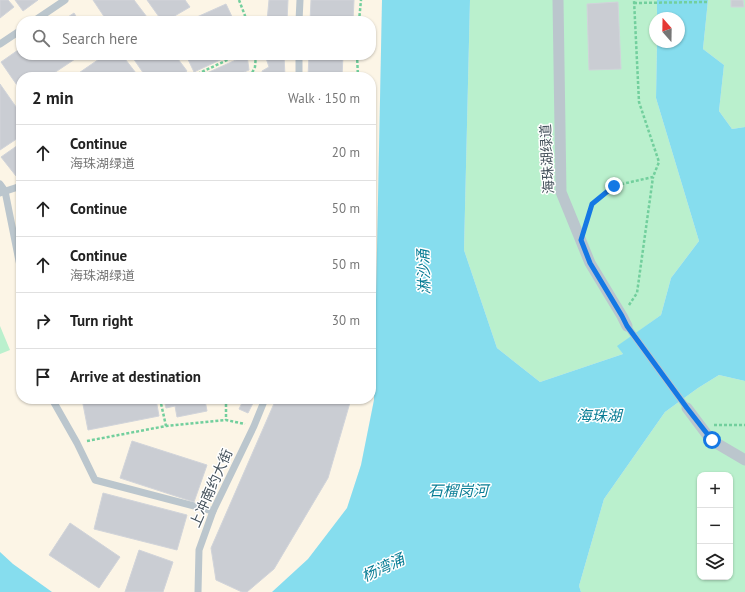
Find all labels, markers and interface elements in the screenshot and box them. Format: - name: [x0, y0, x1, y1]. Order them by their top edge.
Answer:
- north arrow: [649, 12, 685, 48]
- search box: [16, 16, 376, 60]
- icon: search: [30, 27, 52, 49]
- text: Search here: [62, 29, 138, 48]
- text: 2 min: [32, 87, 73, 109]
- text: Walk · 150 m: [288, 90, 360, 107]
- street label: 海珠湖绿道: [536, 124, 558, 194]
- text: Continue: [70, 134, 127, 153]
- icon: ahead: [32, 142, 54, 164]
- text: 20 m: [332, 144, 360, 161]
- text: 海珠湖绿道: [70, 155, 135, 172]
- route end: [605, 177, 623, 195]
- icon: ahead: [32, 198, 54, 220]
- text: Continue: [70, 199, 127, 218]
- text: 50 m: [332, 200, 360, 217]
- text: Continue: [70, 246, 127, 265]
- water label: 淋沙涌: [413, 247, 434, 295]
- icon: ahead: [32, 254, 54, 276]
- text: 50 m: [332, 256, 360, 273]
- text: 海珠湖绿道: [70, 267, 135, 284]
- icon: right: [32, 310, 54, 332]
- text: Turn right: [70, 311, 133, 330]
- text: 30 m: [332, 312, 360, 329]
- icon: arrive: [32, 366, 54, 388]
- text: Arrive at destination: [70, 367, 201, 386]
- water label: 海珠湖: [576, 406, 623, 425]
- route start: [703, 431, 721, 449]
- street label: 上冲南约大街: [186, 446, 236, 530]
- map controls: [697, 472, 733, 580]
- button: +: [697, 472, 733, 508]
- water label: 石榴岗河: [428, 481, 491, 500]
- button: −: [697, 508, 733, 544]
- button: layers: [697, 544, 733, 580]
- water label: 杨湾涌: [358, 549, 409, 586]

